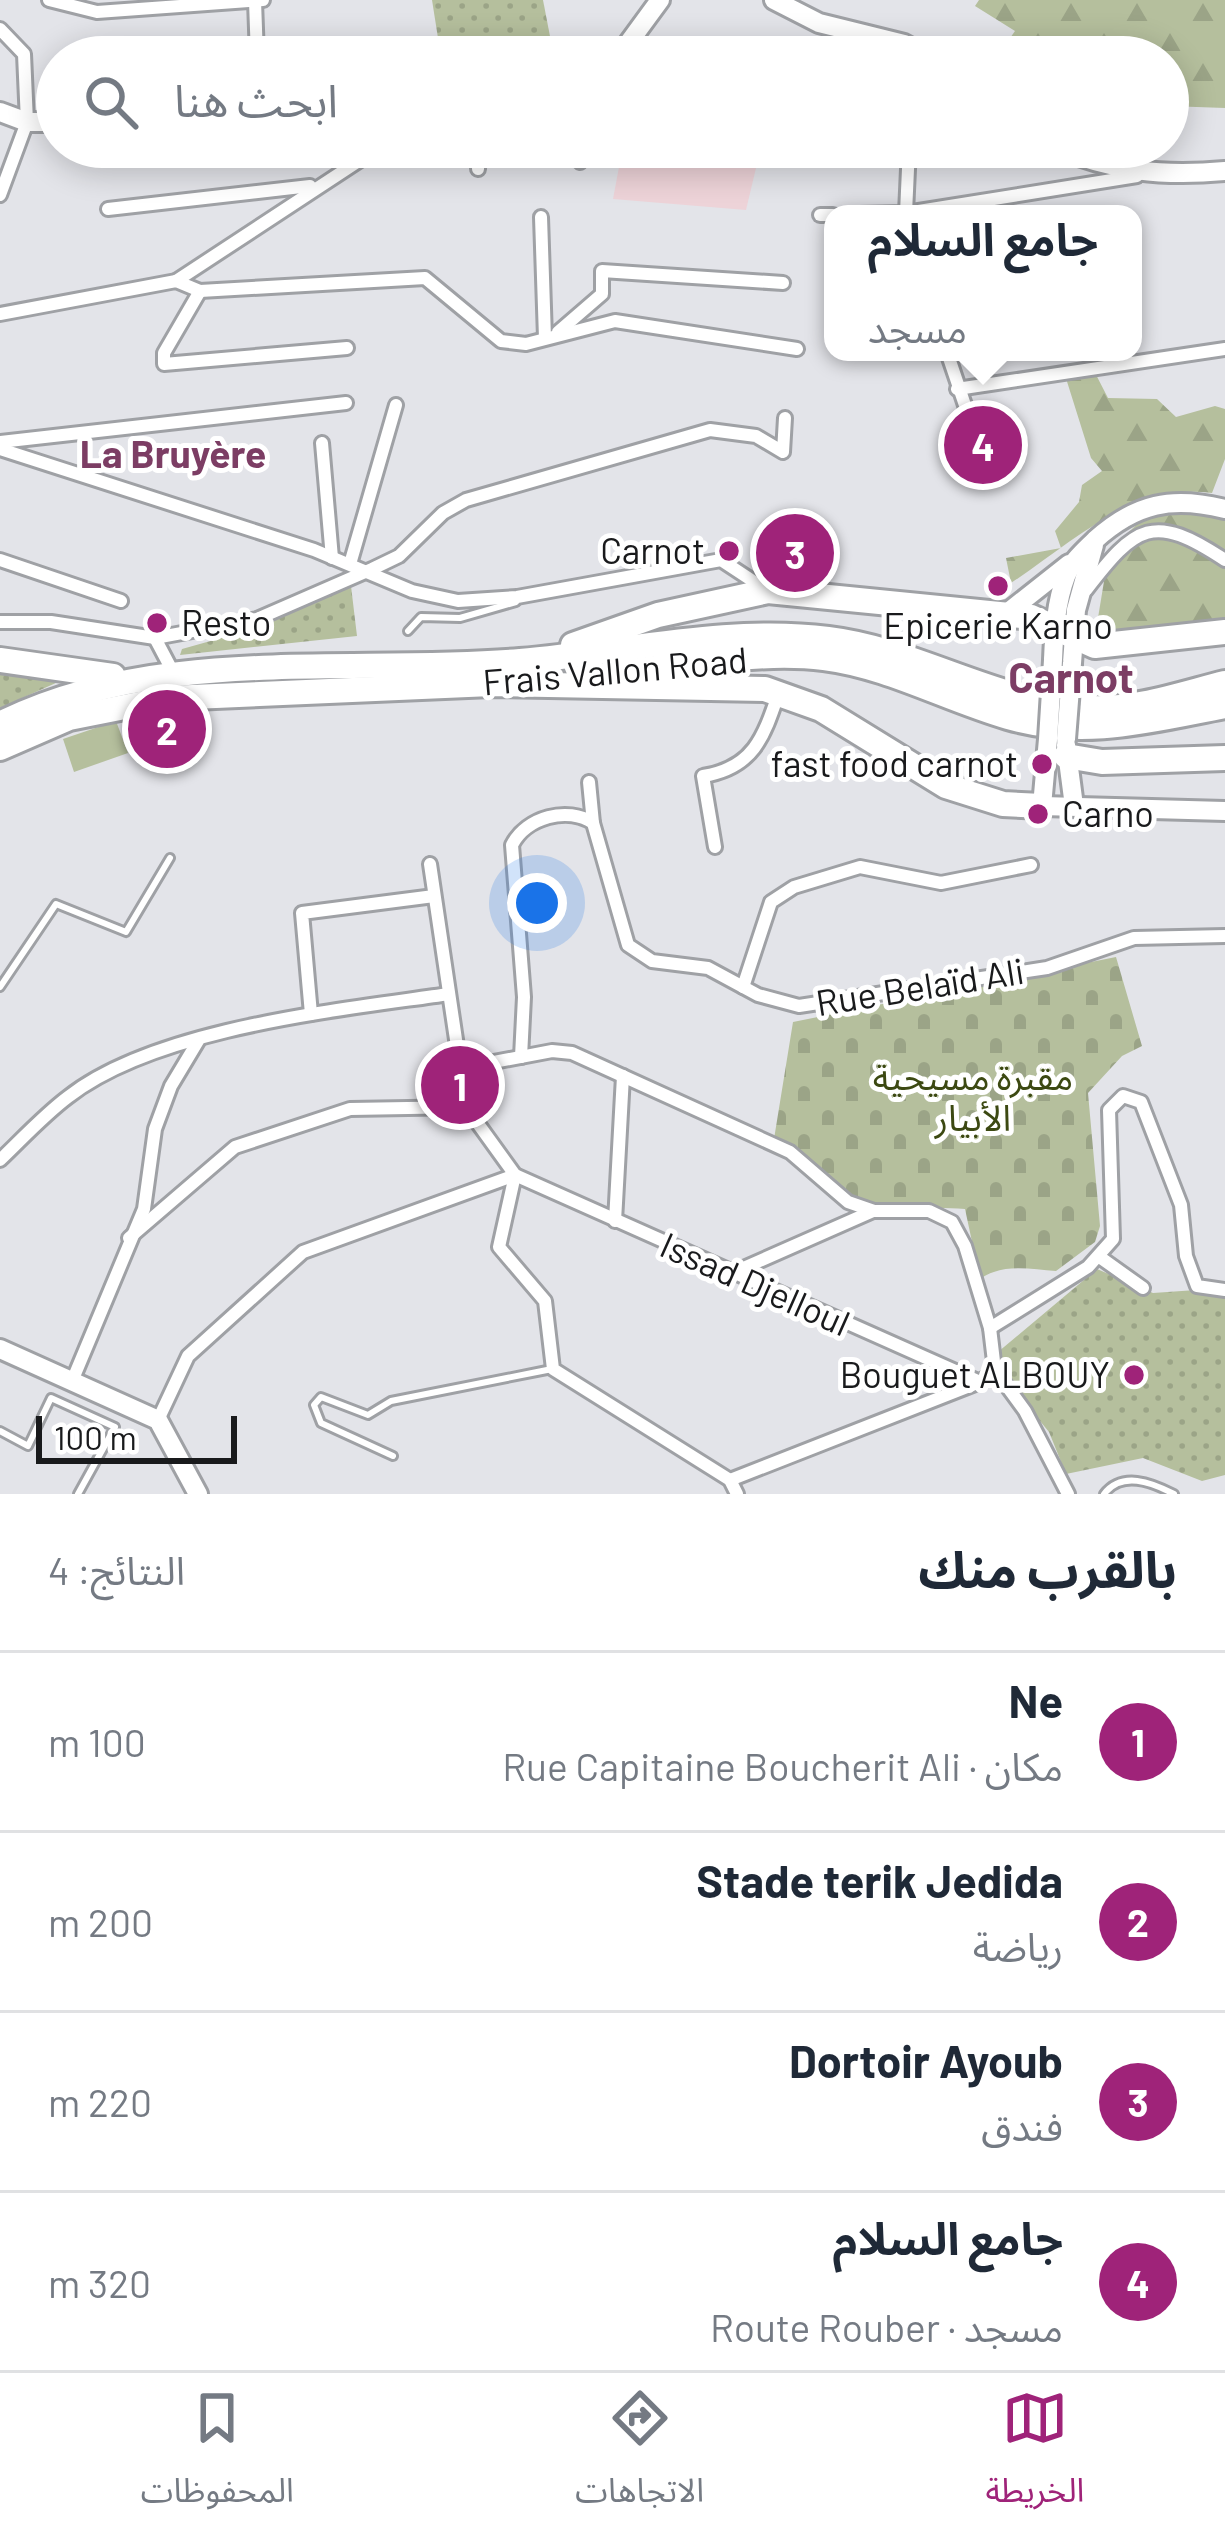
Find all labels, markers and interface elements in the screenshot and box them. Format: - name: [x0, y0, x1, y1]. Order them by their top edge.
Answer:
- search box: [36, 36, 1189, 168]
- icon: search: [78, 69, 144, 135]
- text: ابحث هنا: [174, 72, 338, 126]
- popup: [824, 205, 1142, 361]
- text: جامع السلام: [868, 211, 1098, 265]
- text: مسجد: [868, 304, 967, 351]
- pin: 4: [944, 400, 1022, 490]
- district label: La Bruyère: [80, 429, 266, 476]
- pin: 3: [756, 508, 834, 598]
- place label: Carnot: [600, 528, 705, 571]
- marker: Carnot: [716, 538, 742, 564]
- marker: Epicerie Karno: [985, 573, 1011, 599]
- place label: Resto: [181, 600, 271, 643]
- place label: Epicerie Karno: [883, 603, 1113, 646]
- marker: Resto: [144, 610, 170, 636]
- street label: Frais Vallon Road: [481, 637, 749, 702]
- district label: Carnot: [1008, 651, 1134, 701]
- pin: 2: [128, 684, 206, 774]
- place label: fast food carnot: [771, 741, 1018, 784]
- marker: fast food carnot: [1029, 751, 1055, 777]
- place label: Carno: [1062, 791, 1154, 834]
- marker: Carno: [1025, 801, 1051, 827]
- your location: [507, 873, 567, 933]
- street label: Rue Belaïd Ali: [813, 948, 1027, 1023]
- pin: 1: [421, 1040, 499, 1130]
- park label: مقبرة مسيحية الأبيار: [873, 1054, 1073, 1140]
- street label: Issad Djelloul: [654, 1222, 857, 1343]
- place label: Bouguet ALBOUY: [840, 1352, 1110, 1395]
- marker: Bouguet ALBOUY: [1121, 1362, 1147, 1388]
- scale bar: [36, 1410, 237, 1463]
- text: 100 m: [54, 1417, 137, 1457]
- text: بالقرب منك: [918, 1537, 1177, 1598]
- text: النتائج: 4: [48, 1546, 185, 1593]
- text: Ne: [1009, 1673, 1063, 1727]
- text: 100 m: [48, 1718, 146, 1765]
- text: 1: [1131, 1718, 1145, 1765]
- text: مكان · Rue Capitaine Boucherit Ali: [502, 1742, 1063, 1789]
- text: Stade terik Jedida: [696, 1853, 1063, 1907]
- text: 200 m: [48, 1898, 153, 1945]
- text: 2: [1127, 1898, 1149, 1945]
- text: رياضة: [973, 1922, 1063, 1969]
- text: Dortoir Ayoub: [789, 2033, 1063, 2087]
- text: 220 m: [48, 2078, 152, 2125]
- text: 3: [1127, 2078, 1149, 2125]
- text: فندق: [981, 2102, 1063, 2149]
- text: جامع السلام: [833, 2210, 1063, 2264]
- text: 320 m: [48, 2259, 151, 2306]
- text: 4: [1126, 2259, 1150, 2306]
- text: مسجد · Route Rouber: [710, 2303, 1063, 2350]
- tab: المحفوظات: [141, 2385, 294, 2526]
- tab: الاتجاهات: [575, 2385, 704, 2526]
- tab: الخريطة: [985, 2385, 1084, 2526]

